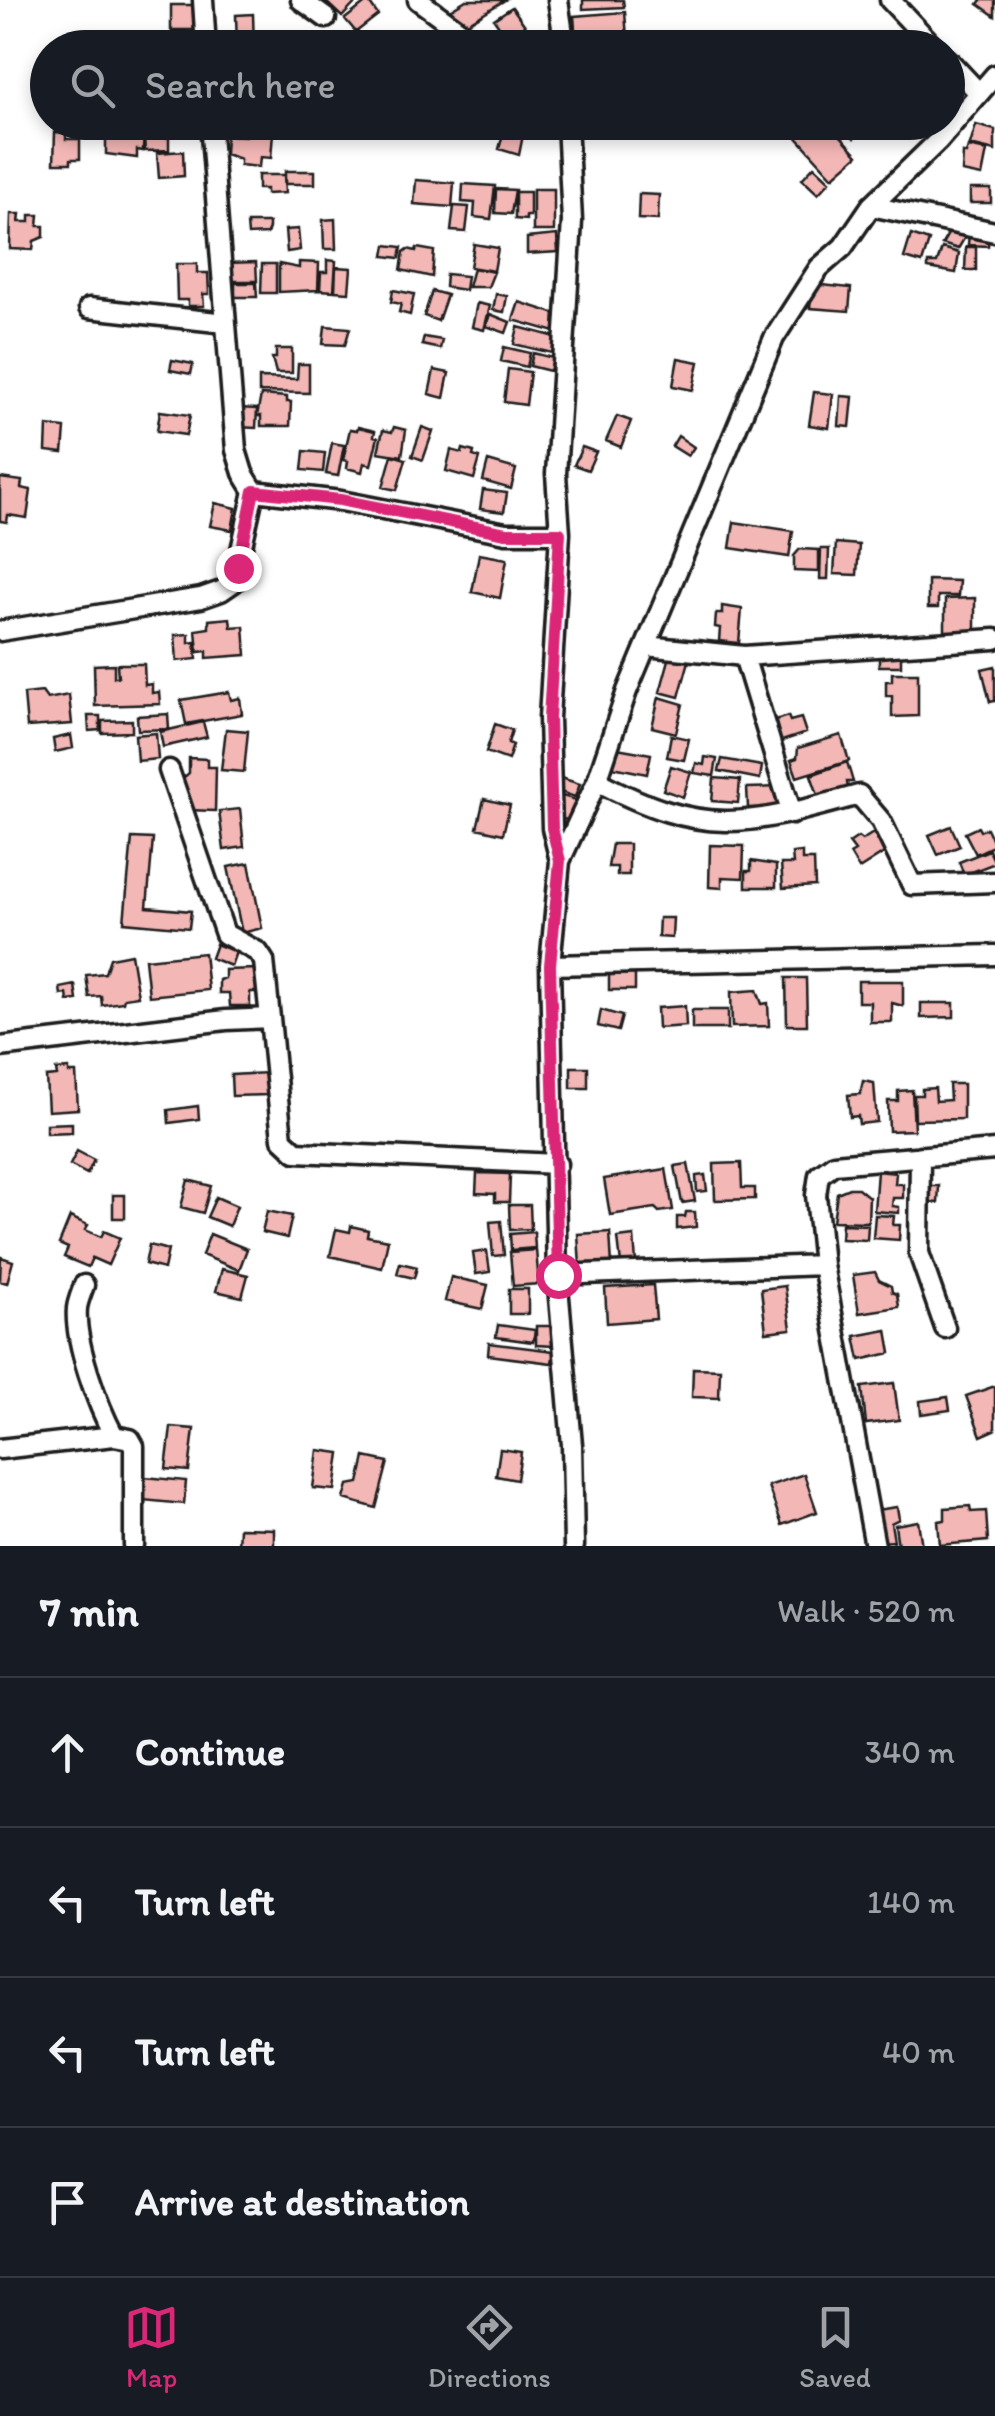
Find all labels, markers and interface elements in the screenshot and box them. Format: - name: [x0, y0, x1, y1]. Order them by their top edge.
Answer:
- search box: [30, 30, 965, 140]
- icon: search: [65, 58, 120, 113]
- text: Search here: [145, 62, 336, 108]
- route end: [216, 546, 262, 592]
- route start: [536, 1253, 582, 1299]
- text: 7 min: [40, 1586, 139, 1637]
- text: Walk · 520 m: [777, 1592, 955, 1630]
- icon: ahead: [40, 1725, 95, 1780]
- text: Continue: [135, 1729, 285, 1775]
- text: 340 m: [865, 1733, 955, 1771]
- icon: left: [40, 1875, 95, 1930]
- text: Turn left: [135, 1879, 275, 1925]
- text: 140 m: [867, 1883, 955, 1921]
- icon: left: [40, 2025, 95, 2080]
- text: Turn left: [135, 2029, 275, 2075]
- text: 40 m: [882, 2033, 955, 2071]
- icon: arrive: [40, 2175, 95, 2230]
- text: Arrive at destination: [135, 2179, 470, 2225]
- tab: Map: [124, 2300, 179, 2394]
- tab: Directions: [428, 2300, 551, 2394]
- tab: Saved: [799, 2300, 871, 2394]

